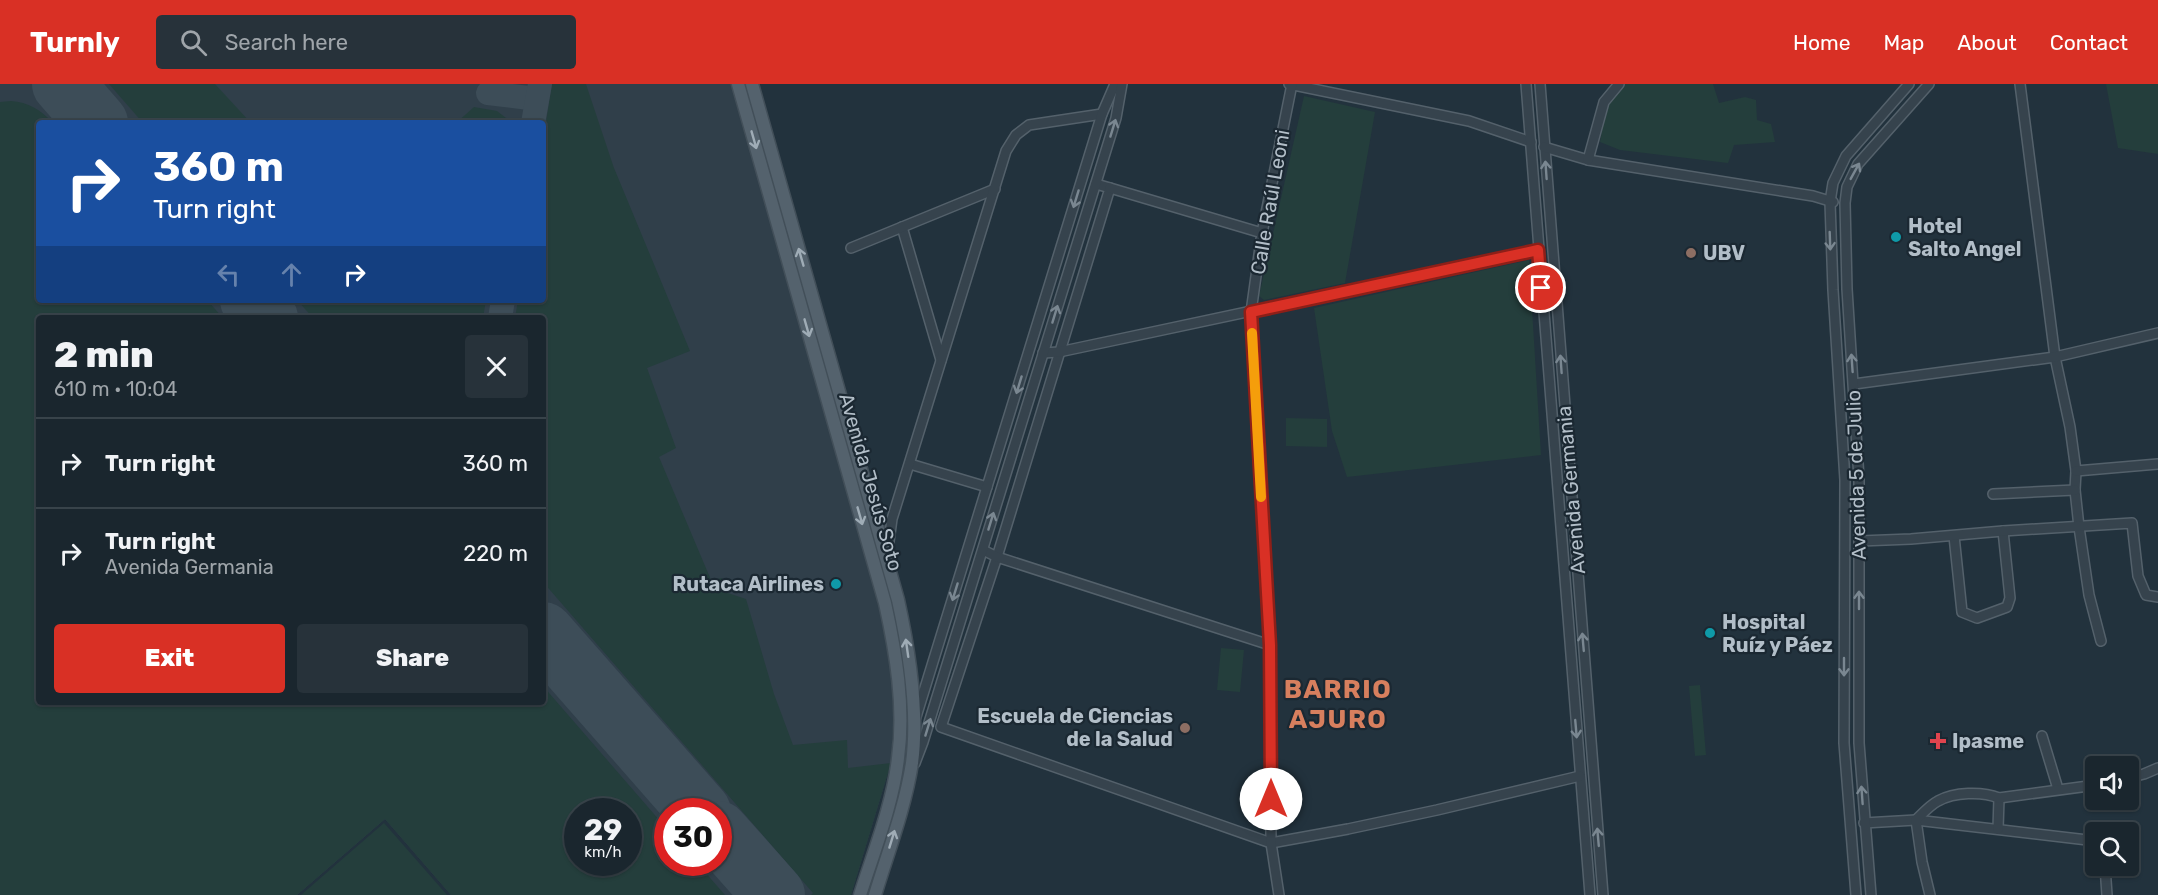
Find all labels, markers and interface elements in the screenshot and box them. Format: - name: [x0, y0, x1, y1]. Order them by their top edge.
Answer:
- search box: [156, 15, 576, 69]
- text: Turnly: [30, 26, 120, 59]
- icon: search: [177, 26, 210, 59]
- text: Search here: [225, 29, 348, 56]
- text: Home: [1793, 30, 1850, 55]
- text: Map: [1883, 30, 1924, 55]
- text: About: [1957, 30, 2017, 55]
- text: Contact: [2050, 30, 2128, 55]
- one-way arrow: [1108, 119, 1119, 138]
- street label: Calle Raúl Leoni: [1245, 128, 1295, 276]
- one-way arrow: [749, 130, 760, 149]
- text: 360 m: [153, 142, 284, 192]
- icon: right: [54, 144, 132, 222]
- one-way arrow: [1540, 160, 1551, 180]
- one-way arrow: [1850, 162, 1861, 180]
- one-way arrow: [1070, 189, 1081, 208]
- text: Turn right: [153, 193, 276, 225]
- place label: Hotel Salto Angel: [1908, 214, 2022, 261]
- marker: Hotel Salto Angel: [1889, 230, 1903, 244]
- one-way arrow: [1825, 231, 1836, 251]
- place label: UBV: [1703, 241, 1745, 265]
- marker: UBV: [1684, 246, 1698, 260]
- one-way arrow: [795, 248, 806, 267]
- icon: left: [212, 258, 245, 291]
- icon: ahead: [275, 258, 308, 291]
- icon: right: [338, 258, 371, 291]
- pin: [1515, 262, 1566, 313]
- icon: arrive: [1524, 271, 1557, 304]
- one-way arrow: [1050, 305, 1061, 324]
- one-way arrow: [802, 318, 813, 337]
- text: 2 min: [54, 333, 154, 376]
- button: close: [465, 335, 528, 398]
- one-way arrow: [1847, 354, 1858, 374]
- one-way arrow: [1555, 355, 1566, 375]
- one-way arrow: [1013, 375, 1024, 394]
- text: 610 m · 10:04: [54, 377, 177, 401]
- street label: Avenida Jesús Soto: [834, 390, 908, 574]
- street label: Avenida 5 de Julio: [1841, 390, 1871, 560]
- street label: Avenida Germania: [1552, 405, 1590, 575]
- icon: right: [54, 447, 87, 480]
- text: Turn right: [105, 450, 215, 477]
- text: 360 m: [463, 450, 528, 477]
- one-way arrow: [855, 506, 866, 525]
- one-way arrow: [987, 512, 998, 531]
- text: Turn right: [105, 528, 215, 555]
- icon: right: [54, 537, 87, 570]
- text: 220 m: [463, 540, 528, 567]
- text: Avenida Germania: [105, 555, 274, 579]
- place label: Rutaca Airlines: [673, 572, 824, 596]
- marker: Rutaca Airlines: [829, 577, 843, 591]
- one-way arrow: [949, 582, 960, 601]
- one-way arrow: [1853, 590, 1865, 610]
- place label: Hospital Ruíz y Páez: [1722, 610, 1833, 657]
- button: Exit: [54, 624, 285, 693]
- button: Share: [297, 624, 528, 693]
- marker: Hospital Ruíz y Páez: [1703, 626, 1717, 640]
- one-way arrow: [1577, 633, 1588, 653]
- one-way arrow: [902, 639, 913, 658]
- one-way arrow: [1838, 656, 1850, 676]
- district label: BARRIO AJURO: [1284, 674, 1392, 735]
- place label: Escuela de Ciencias de la Salud: [977, 704, 1173, 751]
- one-way arrow: [923, 718, 934, 737]
- one-way arrow: [1571, 718, 1582, 738]
- marker: Escuela de Ciencias de la Salud: [1178, 721, 1192, 735]
- place label: Ipasme: [1952, 729, 2024, 753]
- marker: Ipasme: [1929, 732, 1947, 750]
- map controls: [2085, 756, 2139, 876]
- button: sound: [2085, 756, 2139, 810]
- position arrow: [1239, 767, 1303, 831]
- one-way arrow: [1857, 785, 1868, 805]
- speed limit sign: 30: [654, 798, 732, 876]
- text: 29: [584, 812, 622, 848]
- button: search: [2085, 822, 2139, 876]
- one-way arrow: [1593, 827, 1604, 847]
- one-way arrow: [887, 830, 898, 849]
- text: km/h: [584, 843, 622, 861]

